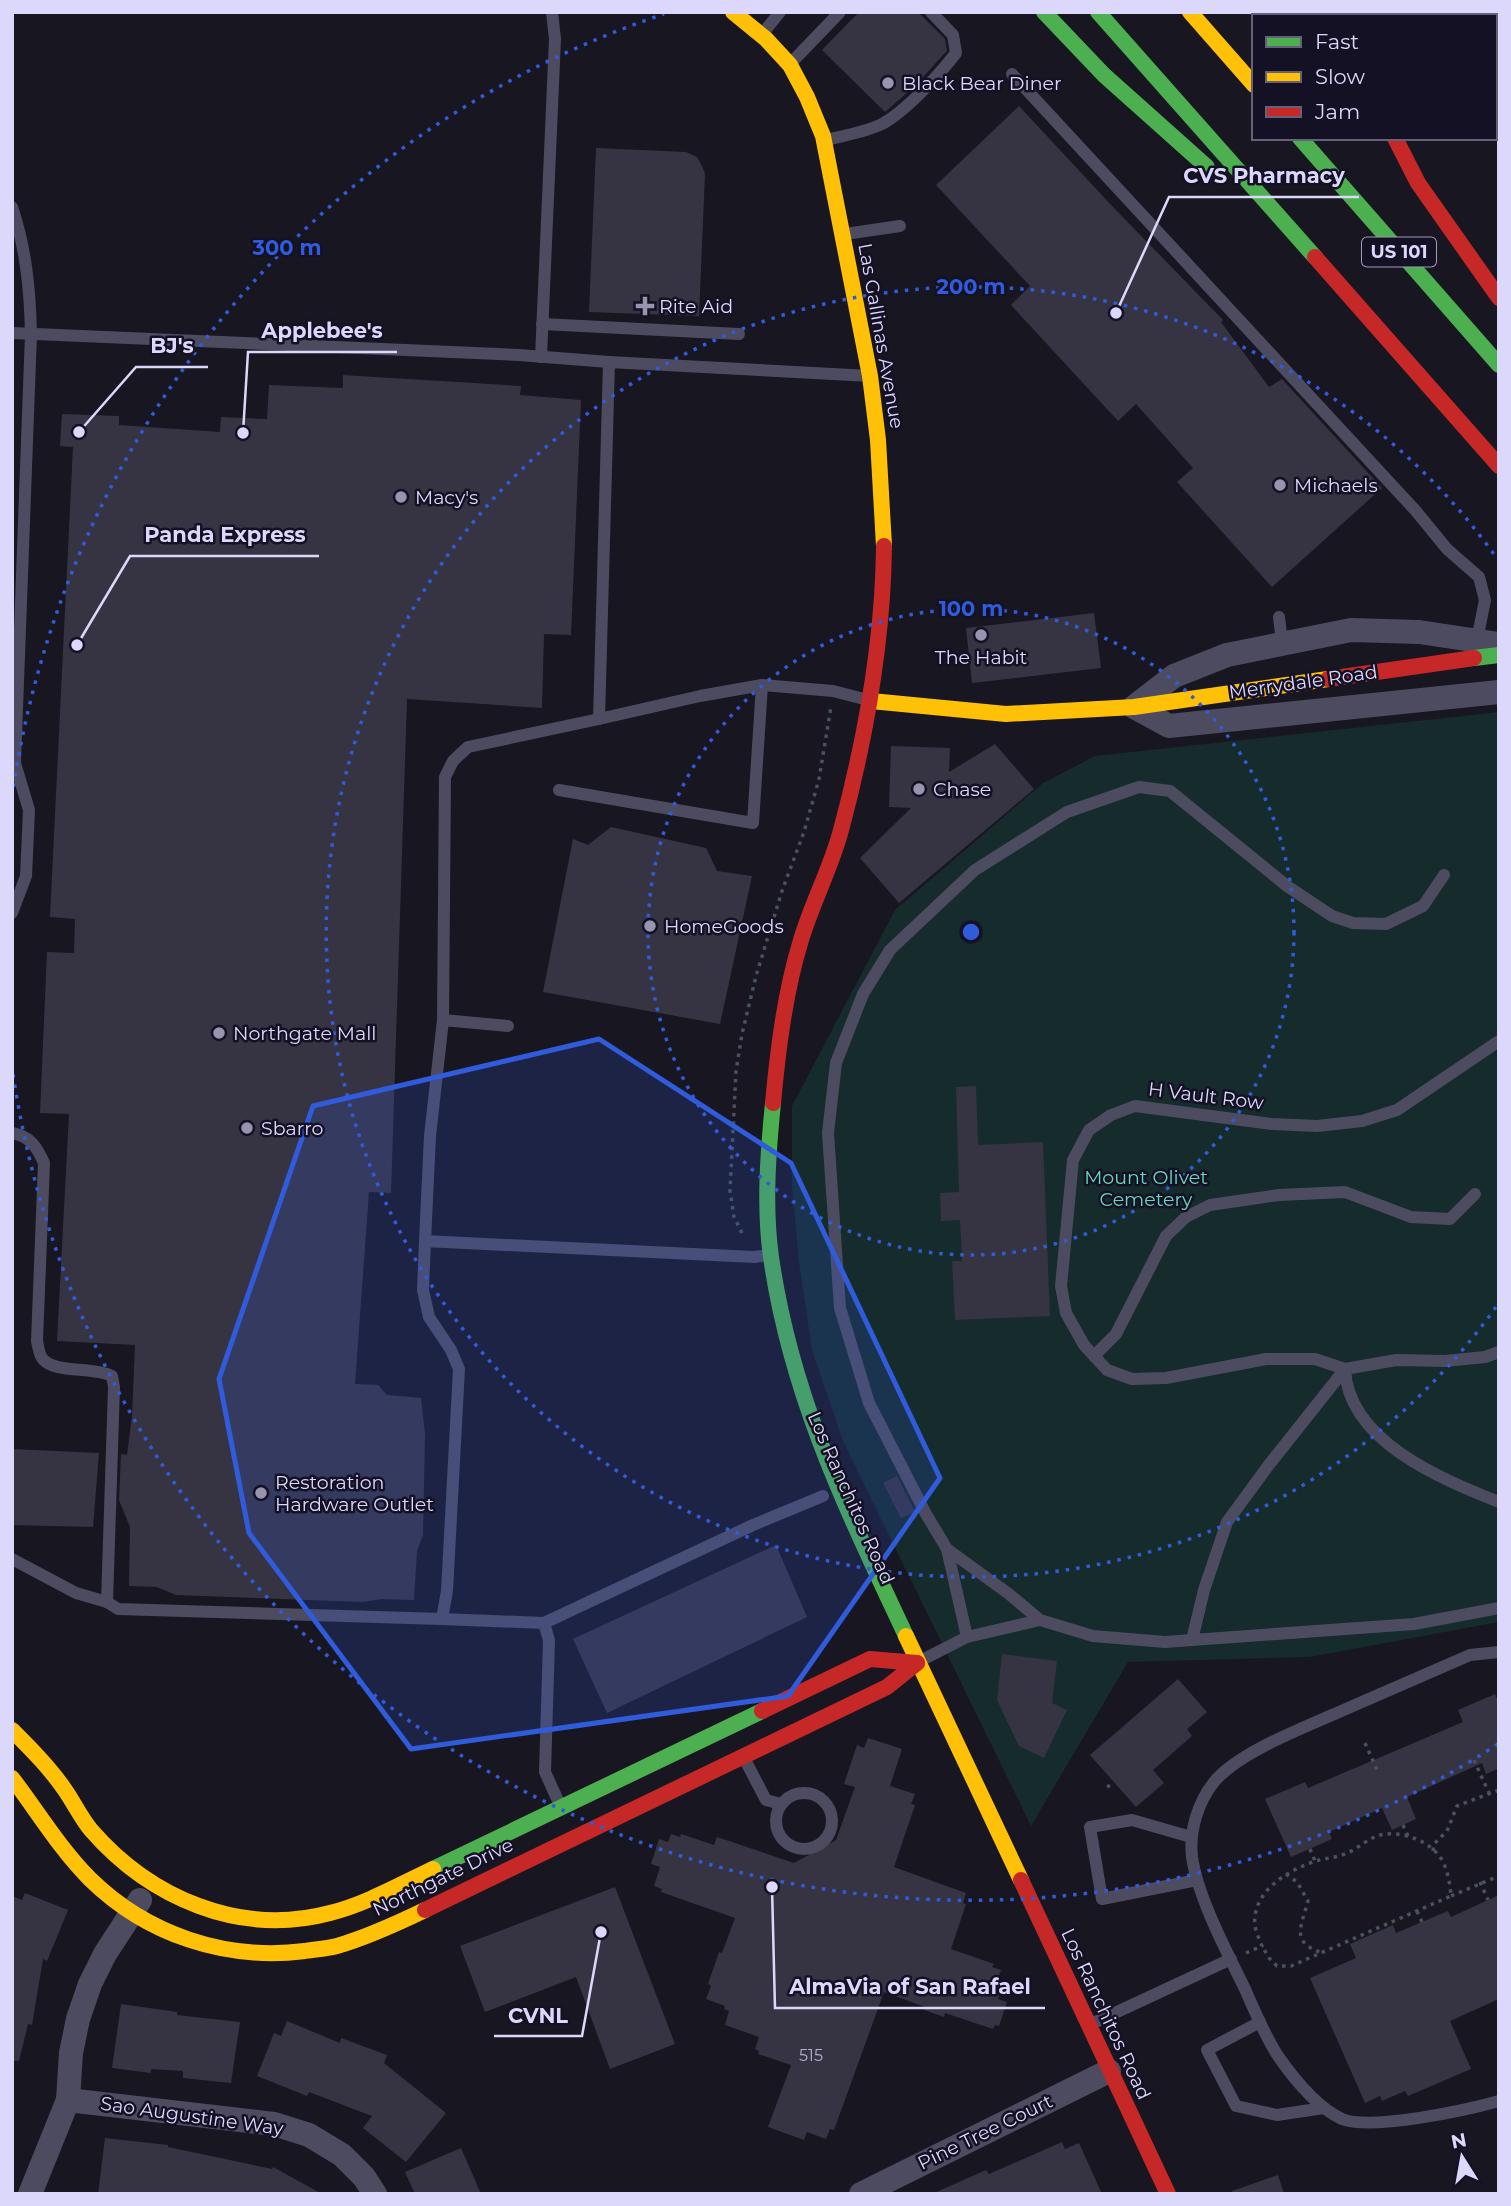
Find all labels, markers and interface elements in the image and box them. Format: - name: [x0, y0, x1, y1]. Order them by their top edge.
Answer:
- legend: [1252, 14, 1497, 140]
- text: Fast: [1315, 29, 1359, 54]
- text: Slow: [1315, 64, 1365, 89]
- place label: Black Bear Diner: [902, 72, 1062, 95]
- marker: Black Bear Diner: [880, 75, 896, 91]
- text: Jam: [1314, 99, 1360, 124]
- callout: CVS Pharmacy: [1169, 155, 1359, 197]
- text: CVS Pharmacy: [1183, 163, 1345, 188]
- text: 300 m: [252, 235, 321, 260]
- road number: US 101: [1362, 238, 1436, 266]
- street label: Las Gallinas Avenue: [853, 241, 909, 431]
- text: 200 m: [937, 274, 1005, 299]
- place label: Rite Aid: [659, 295, 733, 318]
- marker: Rite Aid: [637, 298, 653, 314]
- callout: Applebee's: [248, 310, 397, 352]
- text: Applebee's: [260, 318, 383, 343]
- callout: BJ's: [136, 325, 208, 367]
- text: BJ's: [150, 333, 194, 358]
- place label: Michaels: [1294, 474, 1378, 497]
- marker: Michaels: [1272, 477, 1288, 493]
- place label: Macy's: [415, 486, 478, 509]
- marker: Macy's: [393, 489, 409, 505]
- callout: Panda Express: [130, 514, 319, 556]
- text: Panda Express: [144, 522, 306, 547]
- text: 100 m: [939, 596, 1003, 621]
- marker: The Habit: [973, 627, 989, 643]
- place label: The Habit: [935, 646, 1027, 669]
- street label: Merrydale Road: [1227, 660, 1379, 704]
- place label: Chase: [933, 778, 991, 801]
- marker: Chase: [911, 781, 927, 797]
- place label: HomeGoods: [664, 915, 784, 938]
- marker: HomeGoods: [642, 918, 658, 934]
- centre of rings: [959, 920, 983, 944]
- place label: Northgate Mall: [233, 1022, 376, 1045]
- marker: Northgate Mall: [211, 1025, 227, 1041]
- street label: H Vault Row: [1147, 1077, 1265, 1115]
- place label: Sbarro: [261, 1117, 324, 1140]
- marker: Sbarro: [239, 1120, 255, 1136]
- park label: Mount Olivet Cemetery: [1084, 1166, 1208, 1211]
- street label: Los Ranchitos Road: [803, 1408, 899, 1588]
- place label: Restoration Hardware Outlet: [275, 1471, 434, 1516]
- marker: Restoration Hardware Outlet: [253, 1485, 269, 1501]
- street label: Northgate Drive: [369, 1833, 517, 1921]
- street label: Los Ranchitos Road: [1056, 1925, 1156, 2103]
- callout: AlmaVia of San Rafael: [775, 1966, 1045, 2008]
- text: AlmaVia of San Rafael: [788, 1974, 1031, 1999]
- callout: CVNL: [494, 1994, 582, 2036]
- text: CVNL: [508, 2003, 568, 2028]
- house number: 515: [799, 2046, 823, 2065]
- street label: Pine Tree Court: [914, 2089, 1057, 2175]
- street label: Sao Augustine Way: [99, 2092, 286, 2140]
- north arrow: [1427, 2122, 1497, 2192]
- text: N: [1449, 2128, 1469, 2154]

